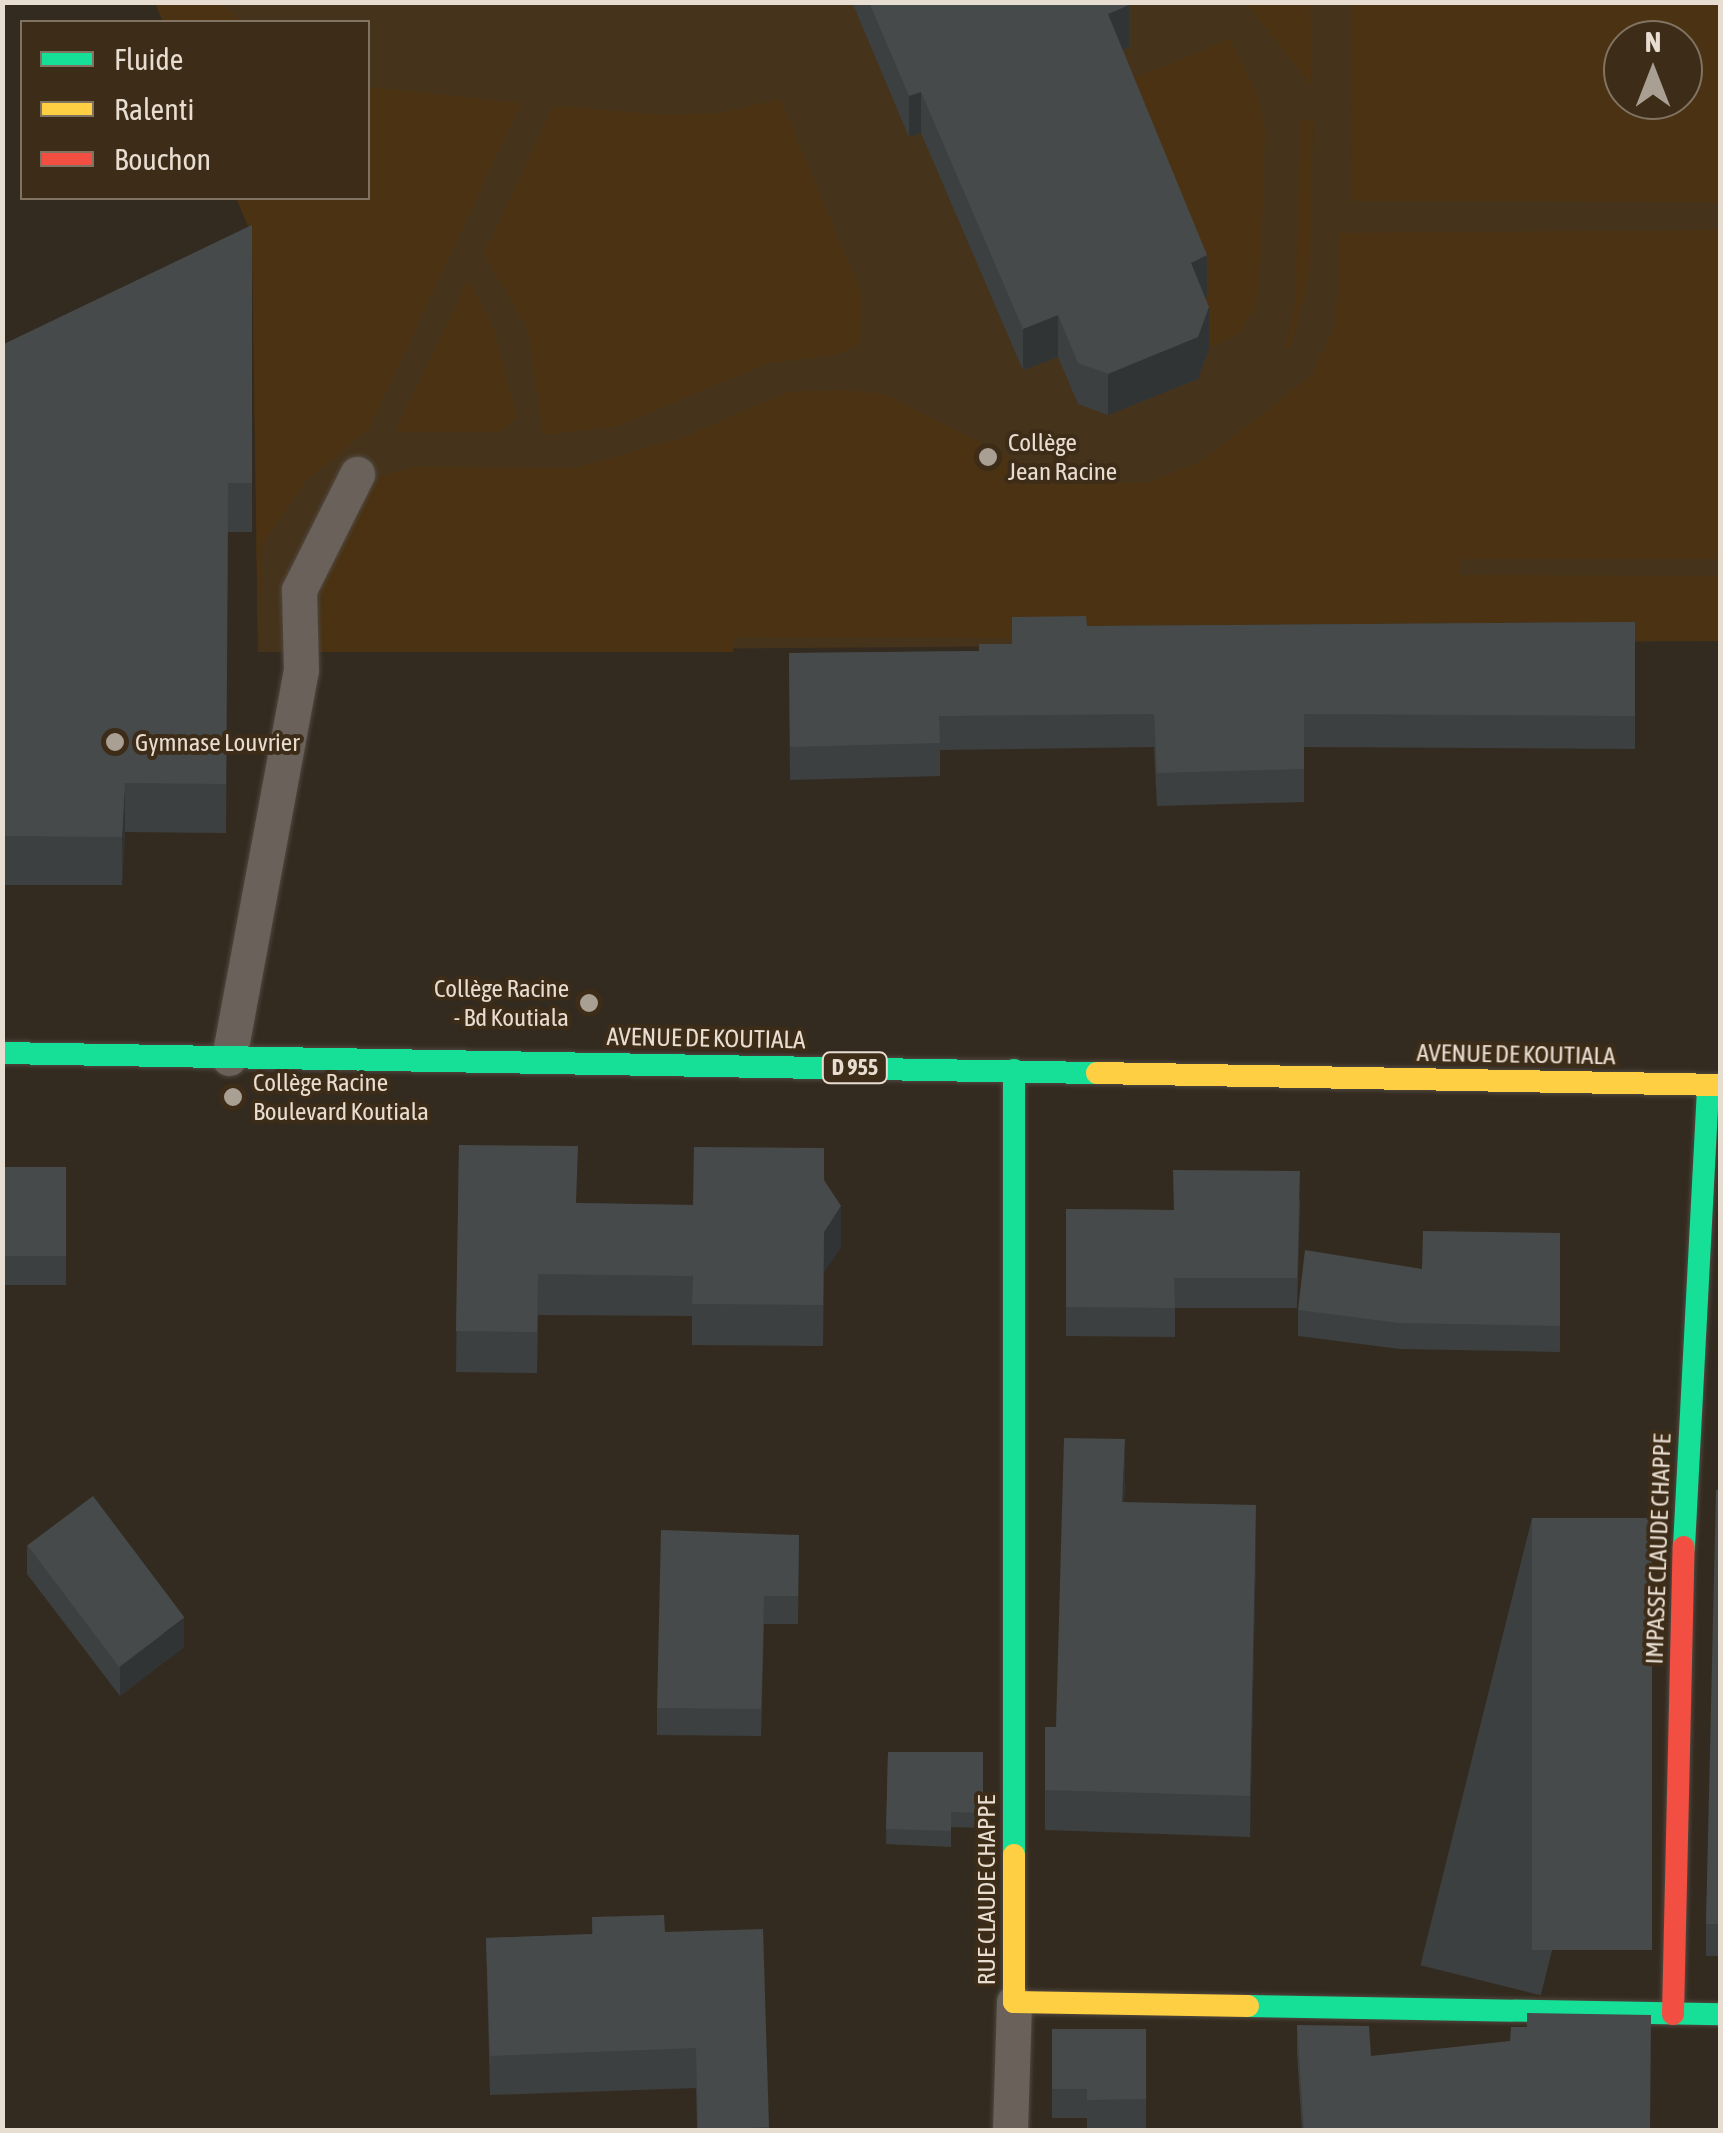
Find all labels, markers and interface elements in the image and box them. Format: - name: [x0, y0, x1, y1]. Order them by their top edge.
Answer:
- legend: [20, 20, 370, 200]
- north arrow: [1603, 20, 1703, 120]
- text: N: [1645, 26, 1661, 58]
- text: Fluide: [114, 42, 183, 76]
- text: Ralenti: [114, 92, 194, 126]
- text: Bouchon: [114, 142, 211, 176]
- place label: Collège Jean Racine: [1008, 428, 1117, 487]
- marker: Collège Jean Racine: [977, 446, 999, 468]
- place label: Gymnase Louvrier: [135, 727, 300, 757]
- marker: Gymnase Louvrier: [104, 731, 126, 753]
- place label: Collège Racine - Bd Koutiala: [434, 974, 569, 1033]
- marker: Collège Racine - Bd Koutiala: [578, 992, 600, 1014]
- street label: AVENUE DE KOUTIALA: [606, 1021, 806, 1055]
- street label: AVENUE DE KOUTIALA: [1416, 1037, 1616, 1071]
- road number: D 955: [820, 1051, 890, 1085]
- place label: Collège Racine Boulevard Koutiala: [253, 1068, 429, 1127]
- marker: Collège Racine Boulevard Koutiala: [222, 1086, 244, 1108]
- street label: IMPASSE CLAUDE CHAPPE: [1639, 1433, 1677, 1665]
- street label: RUE CLAUDE CHAPPE: [971, 1795, 1001, 1985]

